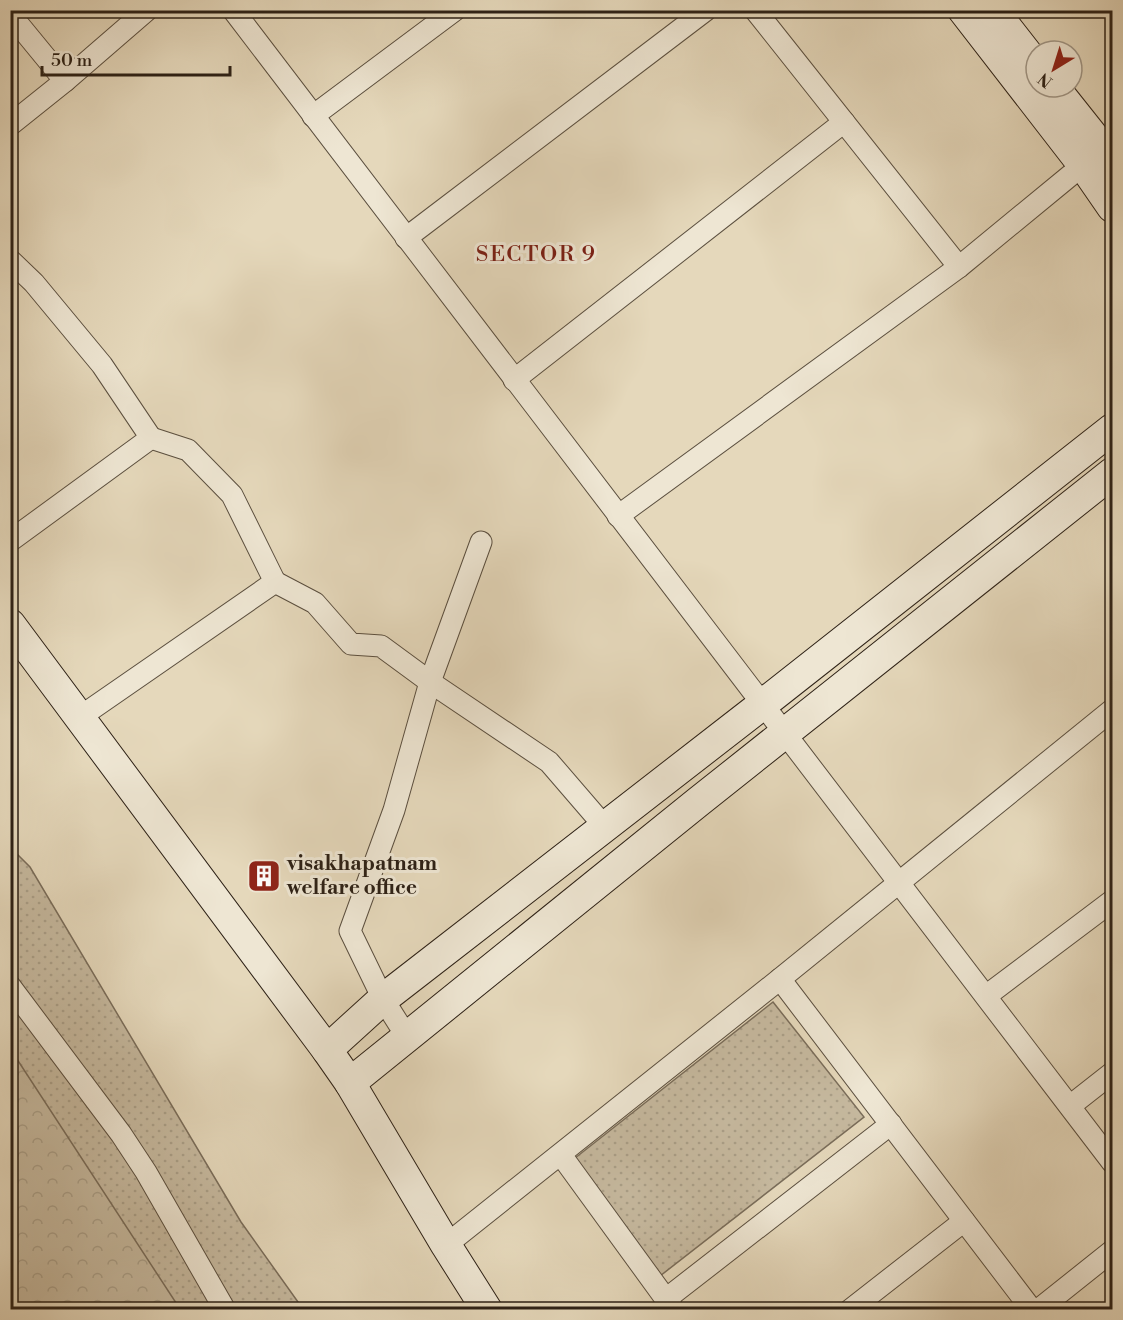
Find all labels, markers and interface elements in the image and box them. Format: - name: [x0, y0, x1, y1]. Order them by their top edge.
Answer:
- scale bar: [42, 39, 230, 77]
- north arrow: [1024, 39, 1084, 99]
- text: 50 m: [51, 49, 93, 72]
- text: N: [1034, 68, 1057, 92]
- district label: SECTOR 9: [476, 241, 596, 268]
- place label: visakhapatnam welfare office: [286, 851, 437, 901]
- building icon: visakhapatnam welfare office: [246, 858, 282, 894]

